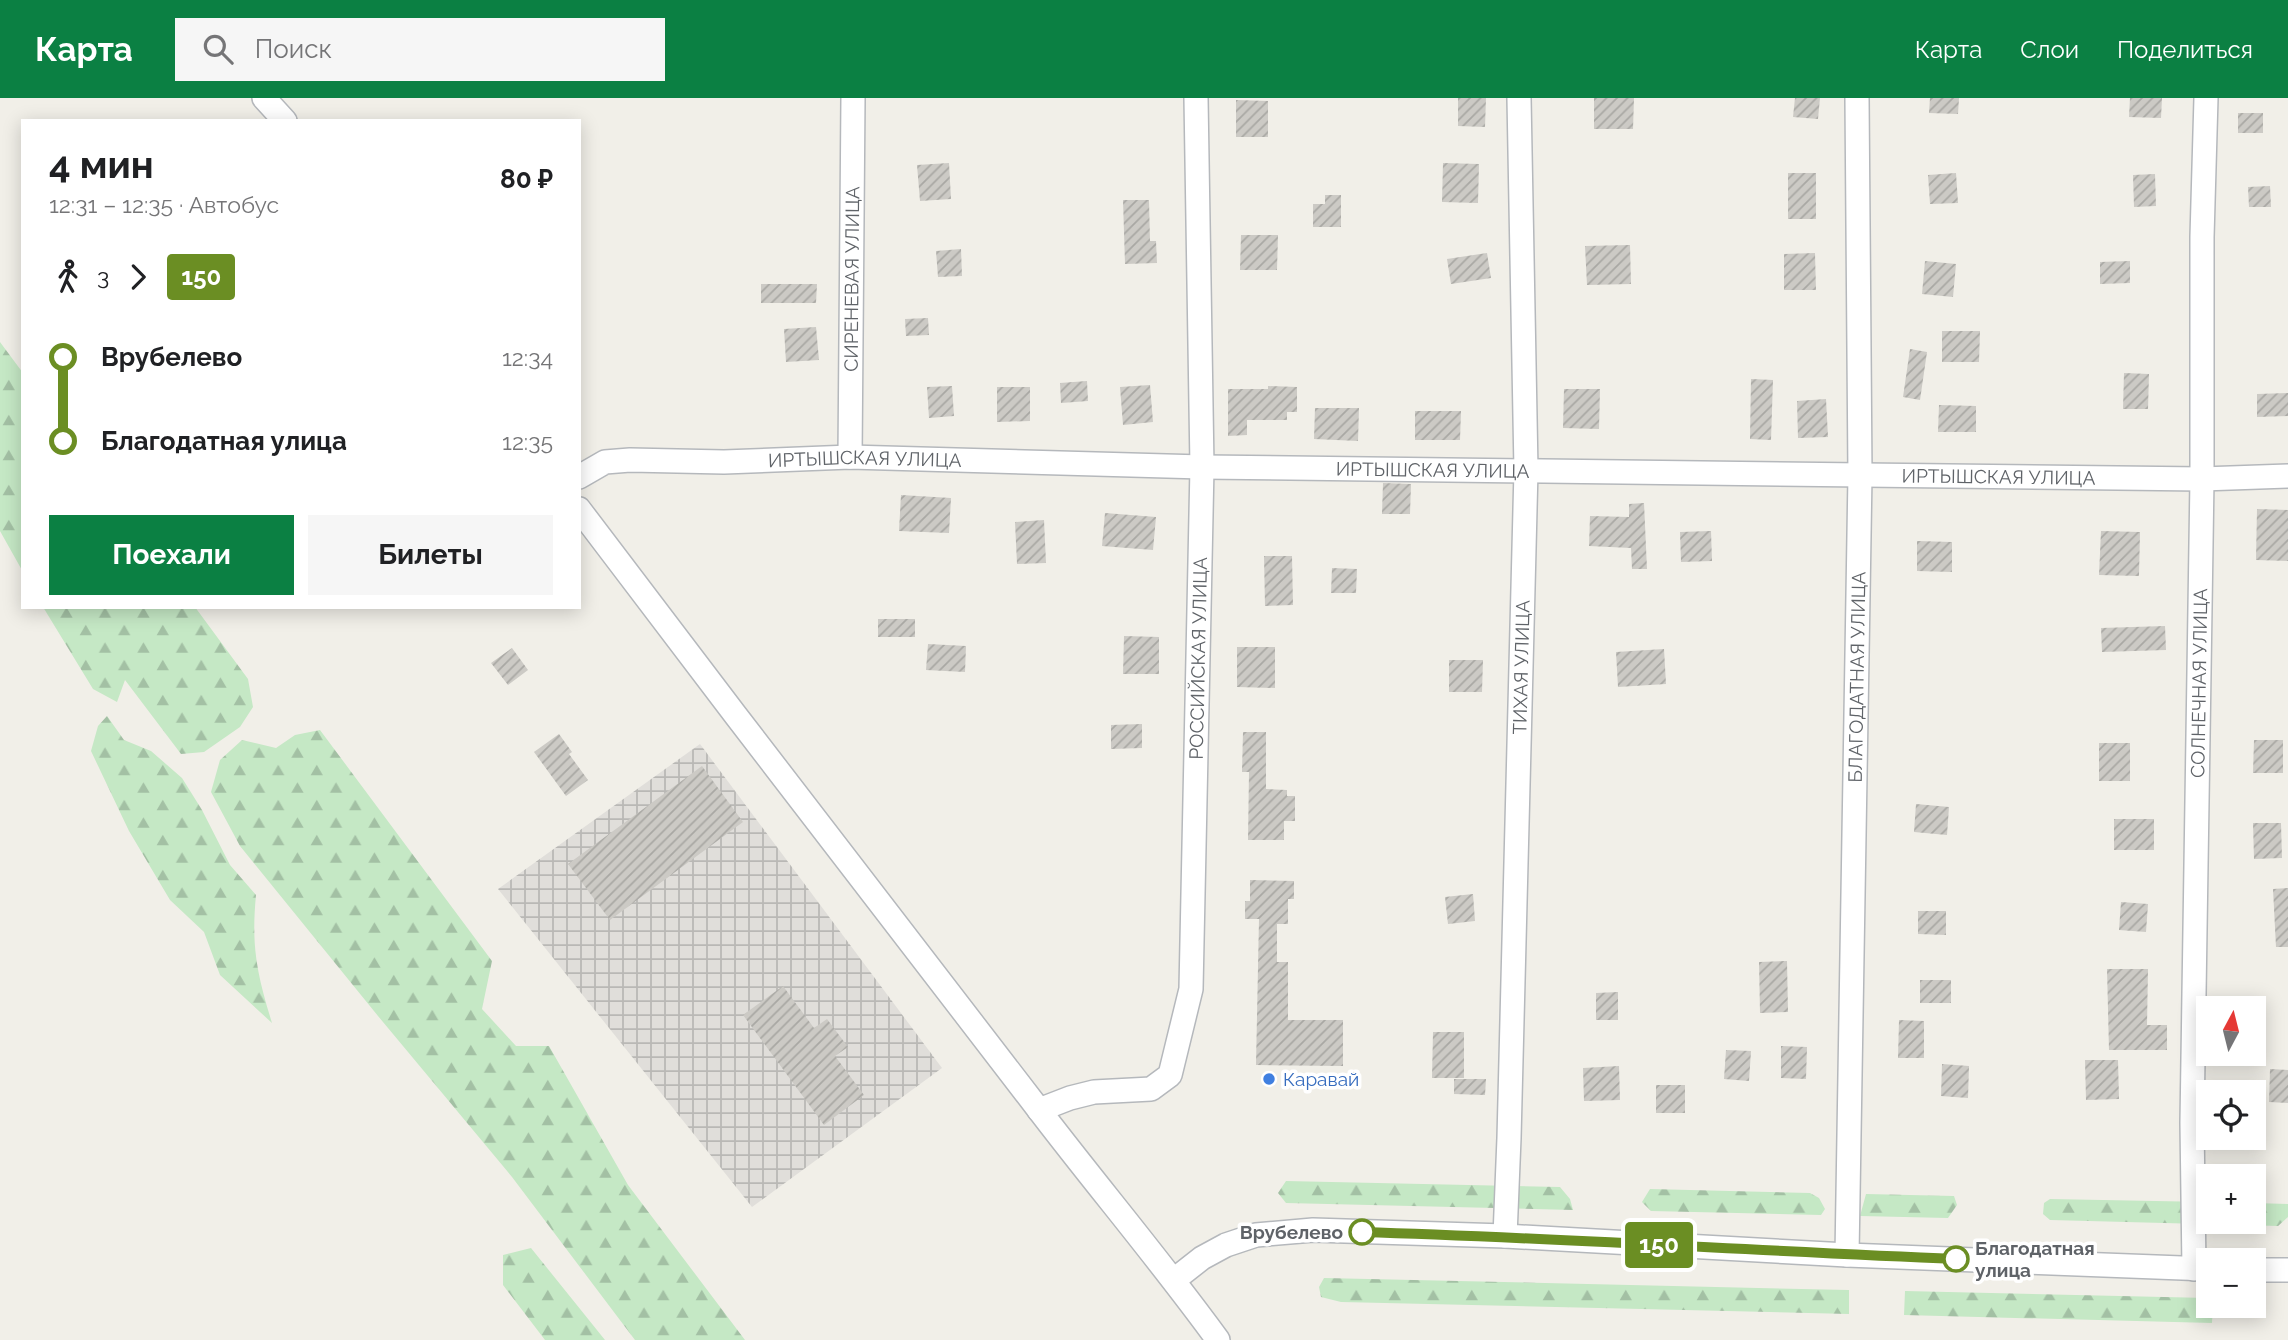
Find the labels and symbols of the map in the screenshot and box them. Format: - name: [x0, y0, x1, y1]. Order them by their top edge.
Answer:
- street label: СИРЕНЕВАЯ УЛИЦА: [840, 186, 863, 372]
- street label: ИРТЫШСКАЯ УЛИЦА: [767, 446, 962, 471]
- street label: ИРТЫШСКАЯ УЛИЦА: [1336, 458, 1530, 482]
- street label: ИРТЫШСКАЯ УЛИЦА: [1902, 464, 2096, 489]
- street label: РОССИЙСКАЯ УЛИЦА: [1185, 557, 1211, 760]
- street label: БЛАГОДАТНАЯ УЛИЦА: [1844, 571, 1869, 783]
- street label: СОЛНЕЧНАЯ УЛИЦА: [2186, 588, 2211, 778]
- street label: ТИХАЯ УЛИЦА: [1508, 599, 1534, 735]
- north arrow: [2196, 996, 2266, 1066]
- place label: Каравай: [1283, 1068, 1359, 1090]
- marker: Каравай: [1261, 1071, 1277, 1087]
- marker: Врубелево: [1349, 1219, 1375, 1245]
- place label: Врубелево: [1240, 1221, 1343, 1243]
- line badge: 150: [1619, 1222, 1699, 1268]
- place label: Благодатная улица: [1975, 1237, 2095, 1281]
- marker: Благодатная улица: [1943, 1246, 1969, 1272]

